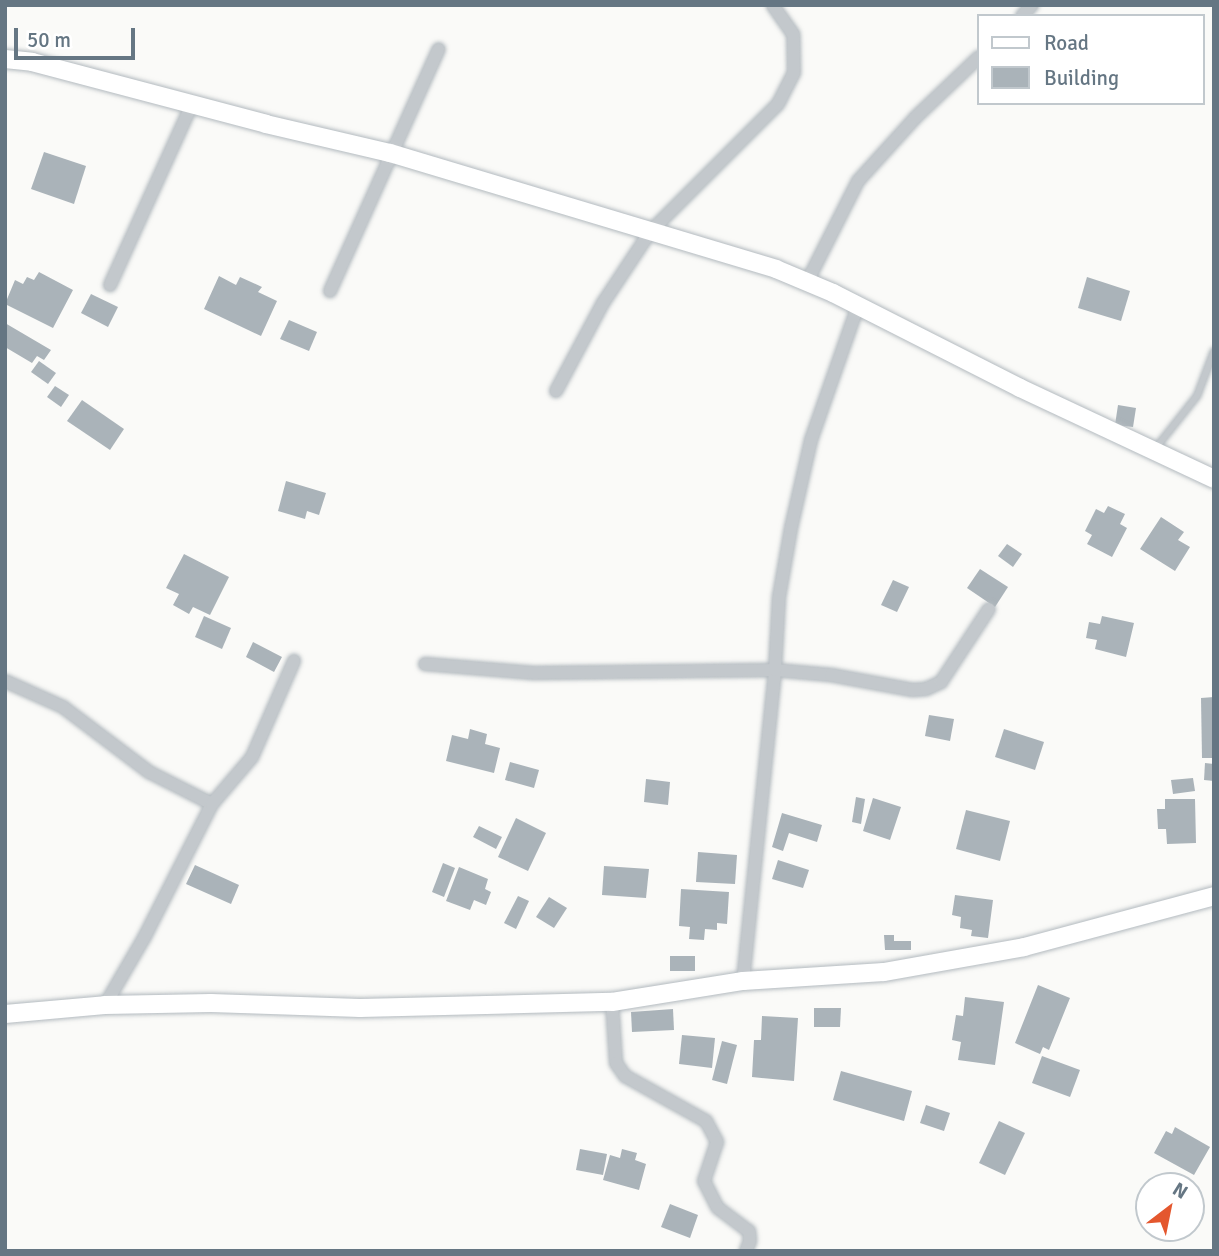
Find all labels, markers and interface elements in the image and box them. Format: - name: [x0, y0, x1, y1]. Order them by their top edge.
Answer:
- scale bar: [18, 14, 138, 58]
- legend: [978, 14, 1205, 105]
- text: 50 m: [27, 27, 71, 53]
- text: Road: [1044, 30, 1089, 56]
- text: Building: [1044, 65, 1119, 91]
- north arrow: [1135, 1172, 1205, 1242]
- text: N: [1168, 1177, 1192, 1205]

